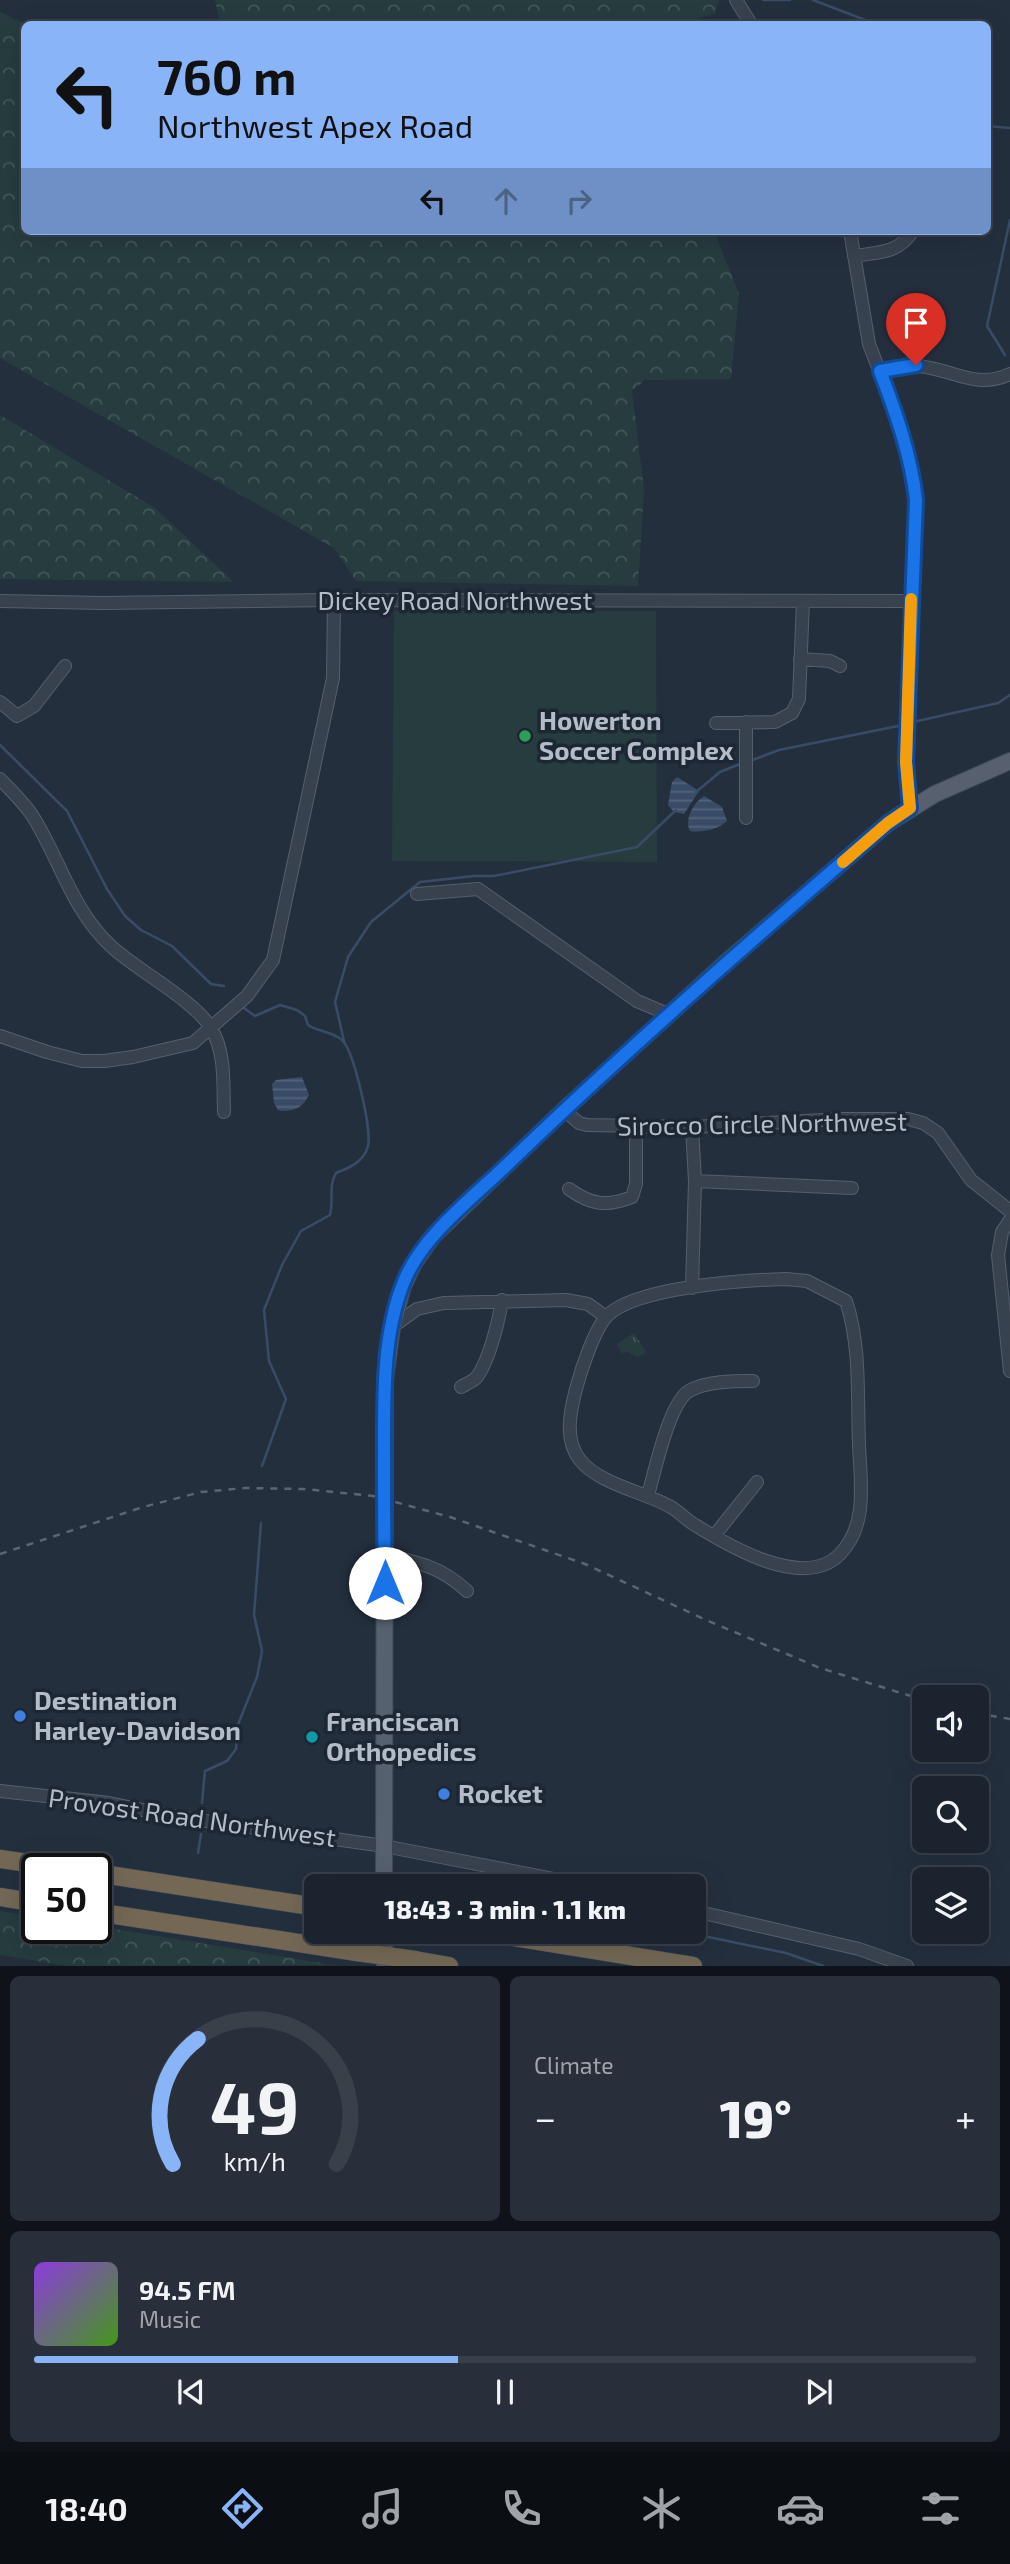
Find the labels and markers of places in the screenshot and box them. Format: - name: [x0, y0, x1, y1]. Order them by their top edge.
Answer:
- pin: [886, 293, 946, 365]
- place label: Howerton Soccer Complex: [539, 704, 734, 765]
- marker: Howerton Soccer Complex: [517, 728, 533, 744]
- place label: Destination Harley-Davidson: [34, 1684, 241, 1746]
- place label: Franciscan Orthopedics: [326, 1705, 477, 1766]
- marker: Destination Harley-Davidson: [12, 1708, 28, 1724]
- marker: Franciscan Orthopedics: [304, 1729, 320, 1745]
- place label: Rocket: [458, 1777, 543, 1808]
- marker: Rocket: [436, 1786, 452, 1802]

